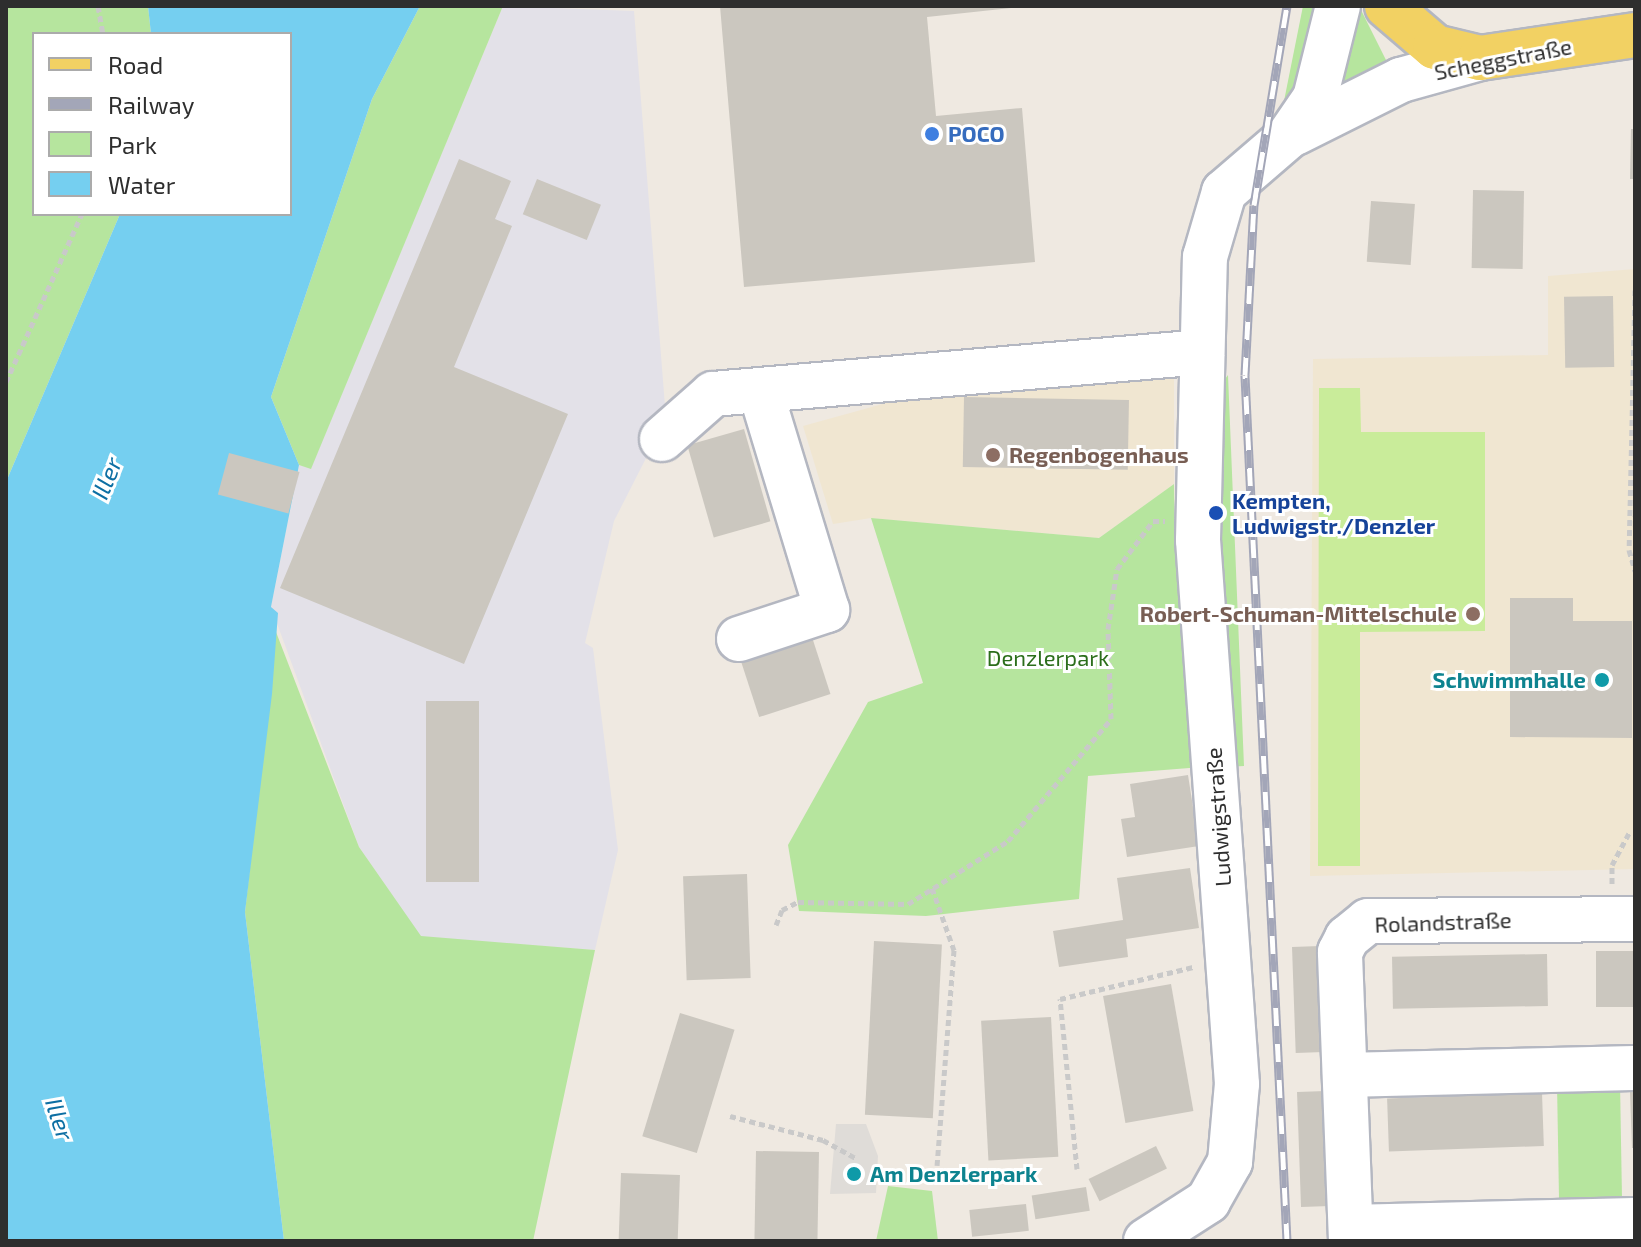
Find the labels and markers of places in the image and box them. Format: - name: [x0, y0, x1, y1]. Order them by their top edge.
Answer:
- place label: POCO: [948, 121, 1005, 147]
- marker: POCO: [923, 125, 941, 143]
- place label: Regenbogenhaus: [1009, 442, 1189, 468]
- marker: Regenbogenhaus: [984, 446, 1002, 464]
- place label: Kempten, Ludwigstr./Denzler: [1232, 487, 1435, 538]
- marker: Kempten, Ludwigstr./Denzler: [1207, 504, 1225, 522]
- place label: Robert-Schuman-Mittelschule: [1140, 601, 1457, 627]
- marker: Robert-Schuman-Mittelschule: [1464, 605, 1482, 623]
- place label: Schwimmhalle: [1433, 667, 1586, 693]
- marker: Schwimmhalle: [1593, 671, 1611, 689]
- place label: Am Denzlerpark: [870, 1161, 1037, 1187]
- marker: Am Denzlerpark: [845, 1165, 863, 1183]

